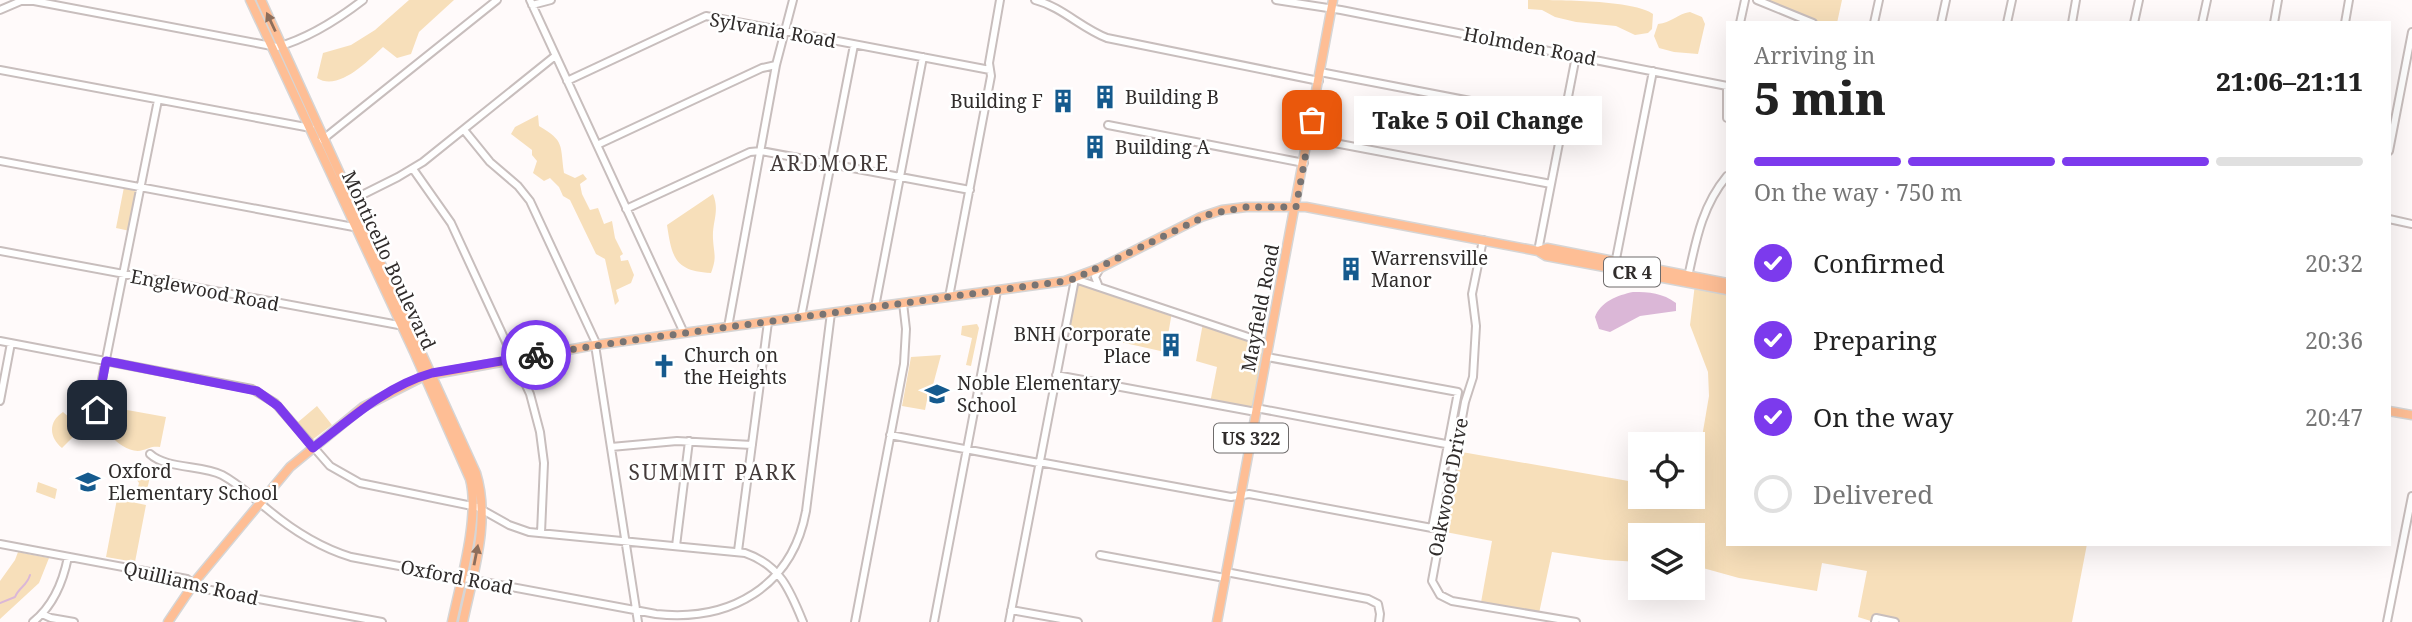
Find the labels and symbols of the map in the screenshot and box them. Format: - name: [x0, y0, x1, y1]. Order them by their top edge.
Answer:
- street label: Sylvania Road: [708, 6, 839, 54]
- one-way arrow: [265, 12, 277, 32]
- street label: Holmden Road: [1461, 20, 1599, 72]
- building icon: Building B: [1091, 83, 1119, 111]
- place label: Building B: [1125, 84, 1219, 110]
- building icon: Building F: [1049, 87, 1077, 115]
- place label: Building F: [950, 88, 1043, 114]
- pin: [1282, 90, 1342, 150]
- callout: Take 5 Oil Change: [1354, 96, 1602, 144]
- building icon: Building A: [1081, 133, 1109, 161]
- place label: Building A: [1115, 134, 1211, 160]
- district label: ARDMORE: [770, 149, 890, 177]
- street label: Monticello Boulevard: [336, 166, 442, 354]
- street label: Mayfield Road: [1235, 241, 1285, 374]
- place label: Warrensville Manor: [1371, 245, 1488, 293]
- building icon: Warrensville Manor: [1337, 255, 1365, 283]
- road number: CR 4: [1604, 258, 1660, 286]
- street label: Englewood Road: [128, 263, 282, 317]
- courier: [501, 320, 571, 390]
- place label: BNH Corporate Place: [1014, 321, 1151, 369]
- building icon: BNH Corporate Place: [1157, 331, 1185, 359]
- place label: Church on the Heights: [684, 342, 787, 390]
- church icon: Church on the Heights: [650, 352, 678, 380]
- place label: Noble Elementary School: [957, 370, 1121, 418]
- pin: [67, 380, 127, 440]
- school or university icon: Noble Elementary School: [923, 380, 951, 408]
- street label: Oakwood Drive: [1422, 415, 1474, 559]
- road number: US 322: [1214, 424, 1288, 452]
- place label: Oxford Elementary School: [108, 458, 278, 506]
- district label: SUMMIT PARK: [629, 458, 797, 486]
- school or university icon: Oxford Elementary School: [74, 468, 102, 496]
- one-way arrow: [471, 544, 482, 566]
- street label: Oxford Road: [398, 553, 516, 601]
- street label: Quilliams Road: [121, 555, 262, 611]

